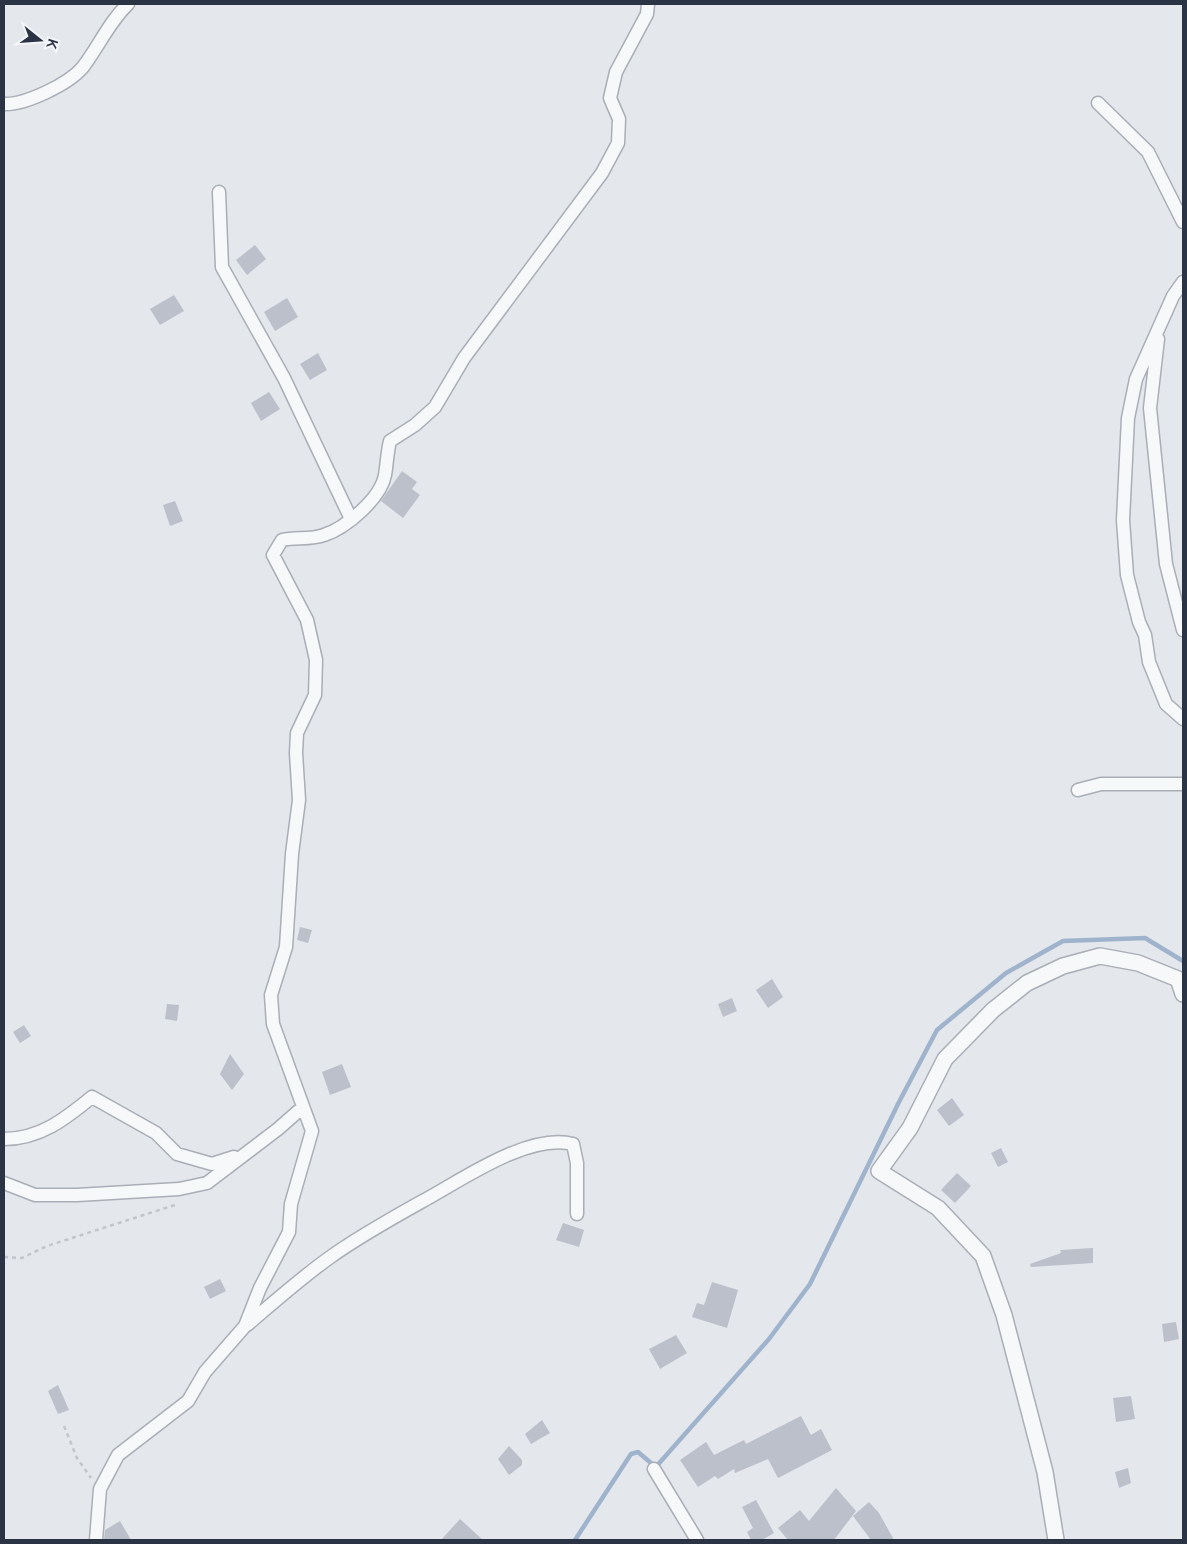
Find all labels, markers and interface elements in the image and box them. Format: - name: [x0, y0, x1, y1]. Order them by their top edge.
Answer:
- north arrow: [15, 15, 65, 65]
- text: K: [43, 37, 61, 51]

